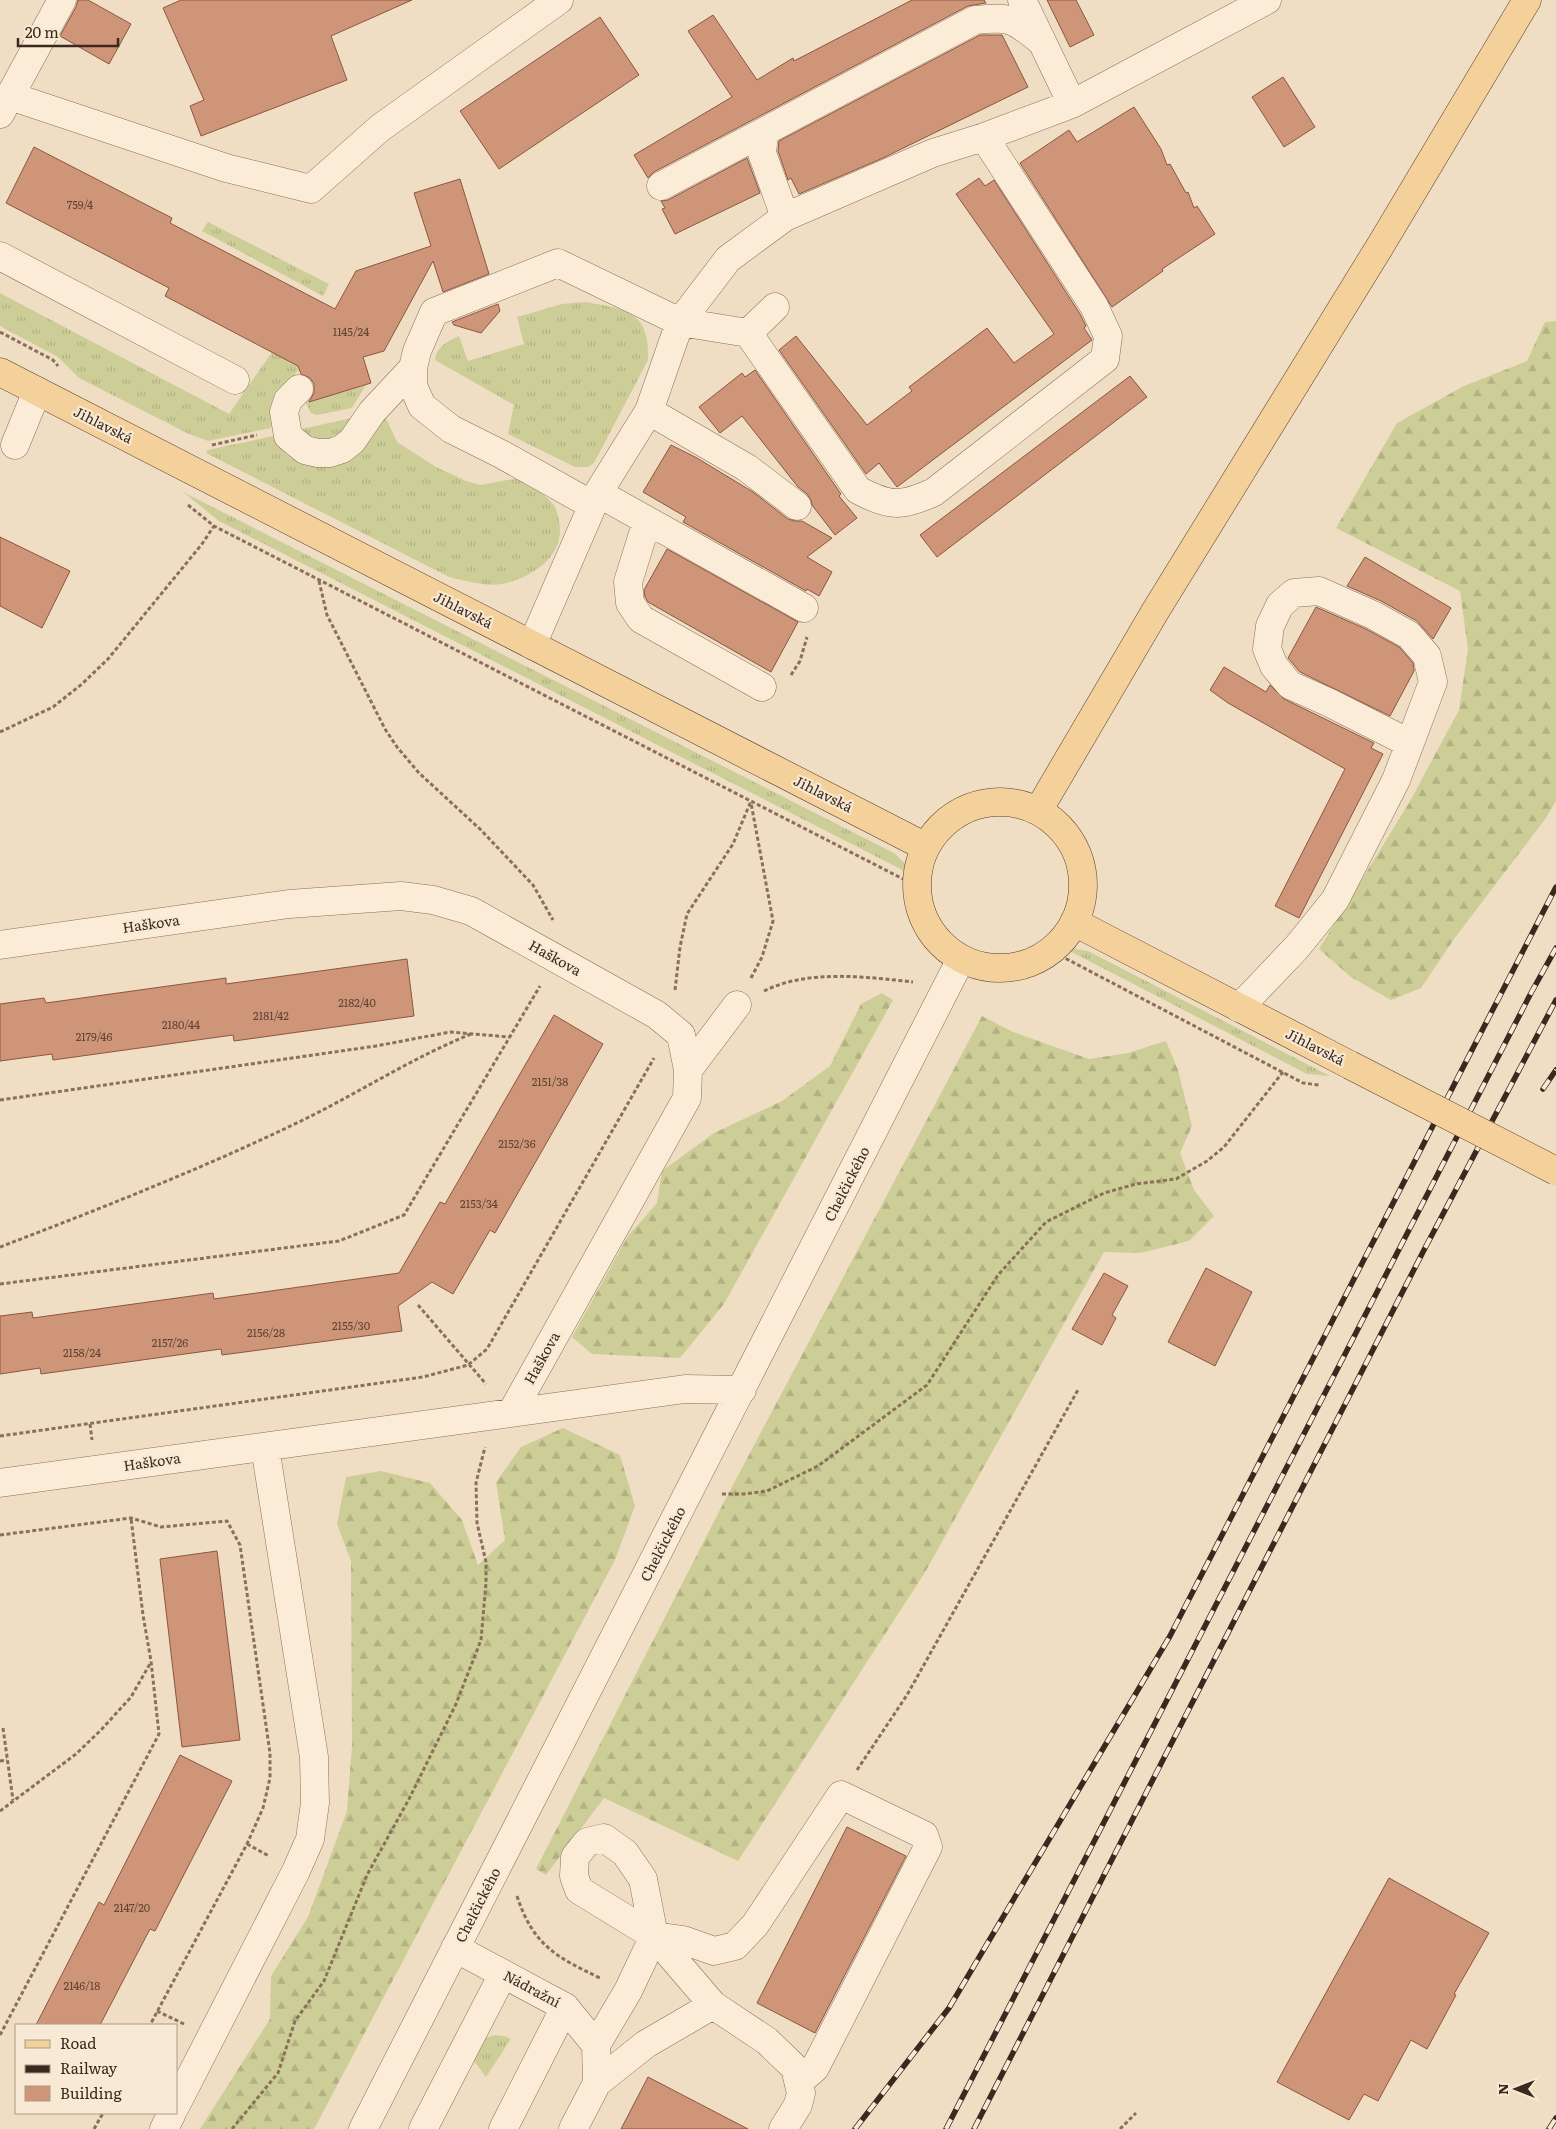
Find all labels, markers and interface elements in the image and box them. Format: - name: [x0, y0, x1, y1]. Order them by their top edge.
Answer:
- scale bar: [18, 15, 118, 47]
- text: 20 m: [25, 20, 59, 43]
- house number: 759/4: [67, 196, 93, 212]
- house number: 1145/24: [333, 323, 369, 339]
- street label: Jihlavská: [71, 401, 137, 448]
- street label: Jihlavská: [431, 586, 497, 633]
- street label: Jihlavská: [791, 770, 857, 817]
- street label: Haškova: [121, 909, 181, 937]
- street label: Haškova: [525, 934, 586, 980]
- house number: 2182/40: [338, 994, 376, 1010]
- house number: 2181/42: [253, 1007, 289, 1023]
- house number: 2180/44: [162, 1016, 200, 1032]
- street label: Jihlavská: [1283, 1023, 1349, 1070]
- house number: 2179/46: [76, 1028, 112, 1044]
- house number: 2151/38: [532, 1073, 568, 1089]
- house number: 2152/36: [498, 1135, 536, 1151]
- street label: Chelčického: [819, 1143, 874, 1225]
- house number: 2153/34: [460, 1195, 498, 1211]
- house number: 2155/30: [332, 1317, 370, 1333]
- house number: 2156/28: [247, 1324, 285, 1340]
- street label: Haškova: [518, 1327, 564, 1388]
- house number: 2157/26: [152, 1334, 188, 1350]
- house number: 2158/24: [63, 1344, 101, 1360]
- street label: Haškova: [122, 1447, 182, 1475]
- street label: Chelčického: [635, 1503, 690, 1585]
- street label: Chelčického: [450, 1864, 505, 1946]
- house number: 2147/20: [114, 1899, 150, 1915]
- street label: Nádražní: [500, 1965, 565, 2012]
- house number: 2146/18: [64, 1977, 100, 1993]
- legend: [15, 2024, 178, 2114]
- text: Road: [60, 2031, 96, 2054]
- text: Railway: [60, 2056, 118, 2079]
- north arrow: [1491, 2064, 1541, 2114]
- text: Building: [60, 2081, 122, 2104]
- text: N: [1492, 2083, 1512, 2095]

